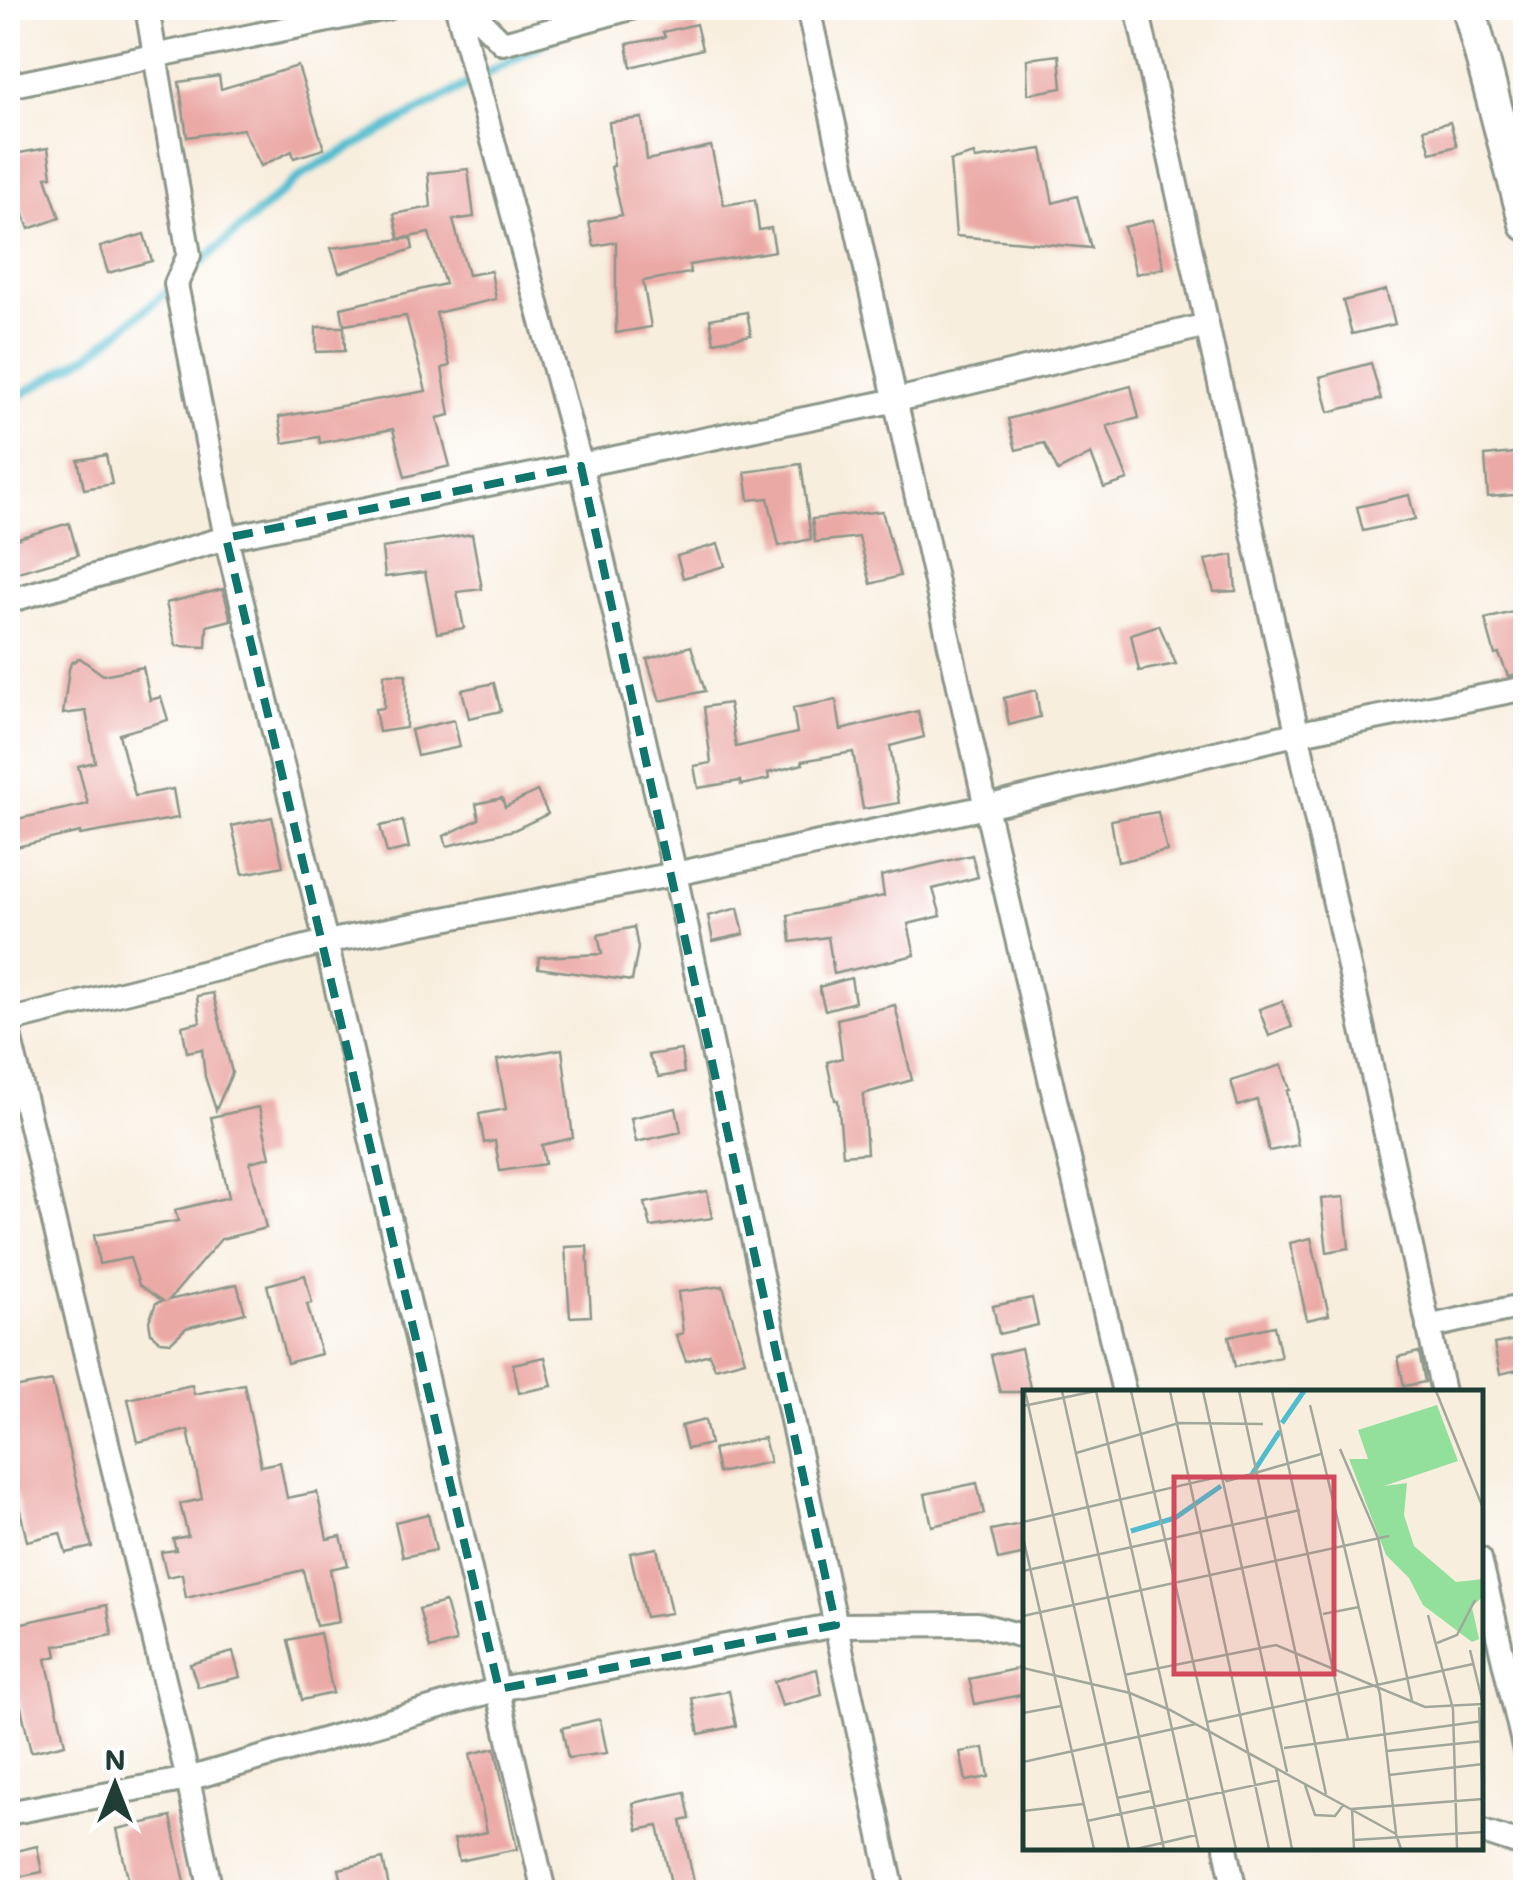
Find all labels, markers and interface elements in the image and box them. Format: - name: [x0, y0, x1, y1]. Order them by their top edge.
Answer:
- inset map: [1023, 1390, 1483, 1850]
- north arrow: [65, 1735, 165, 1835]
- text: N: [104, 1741, 126, 1777]

